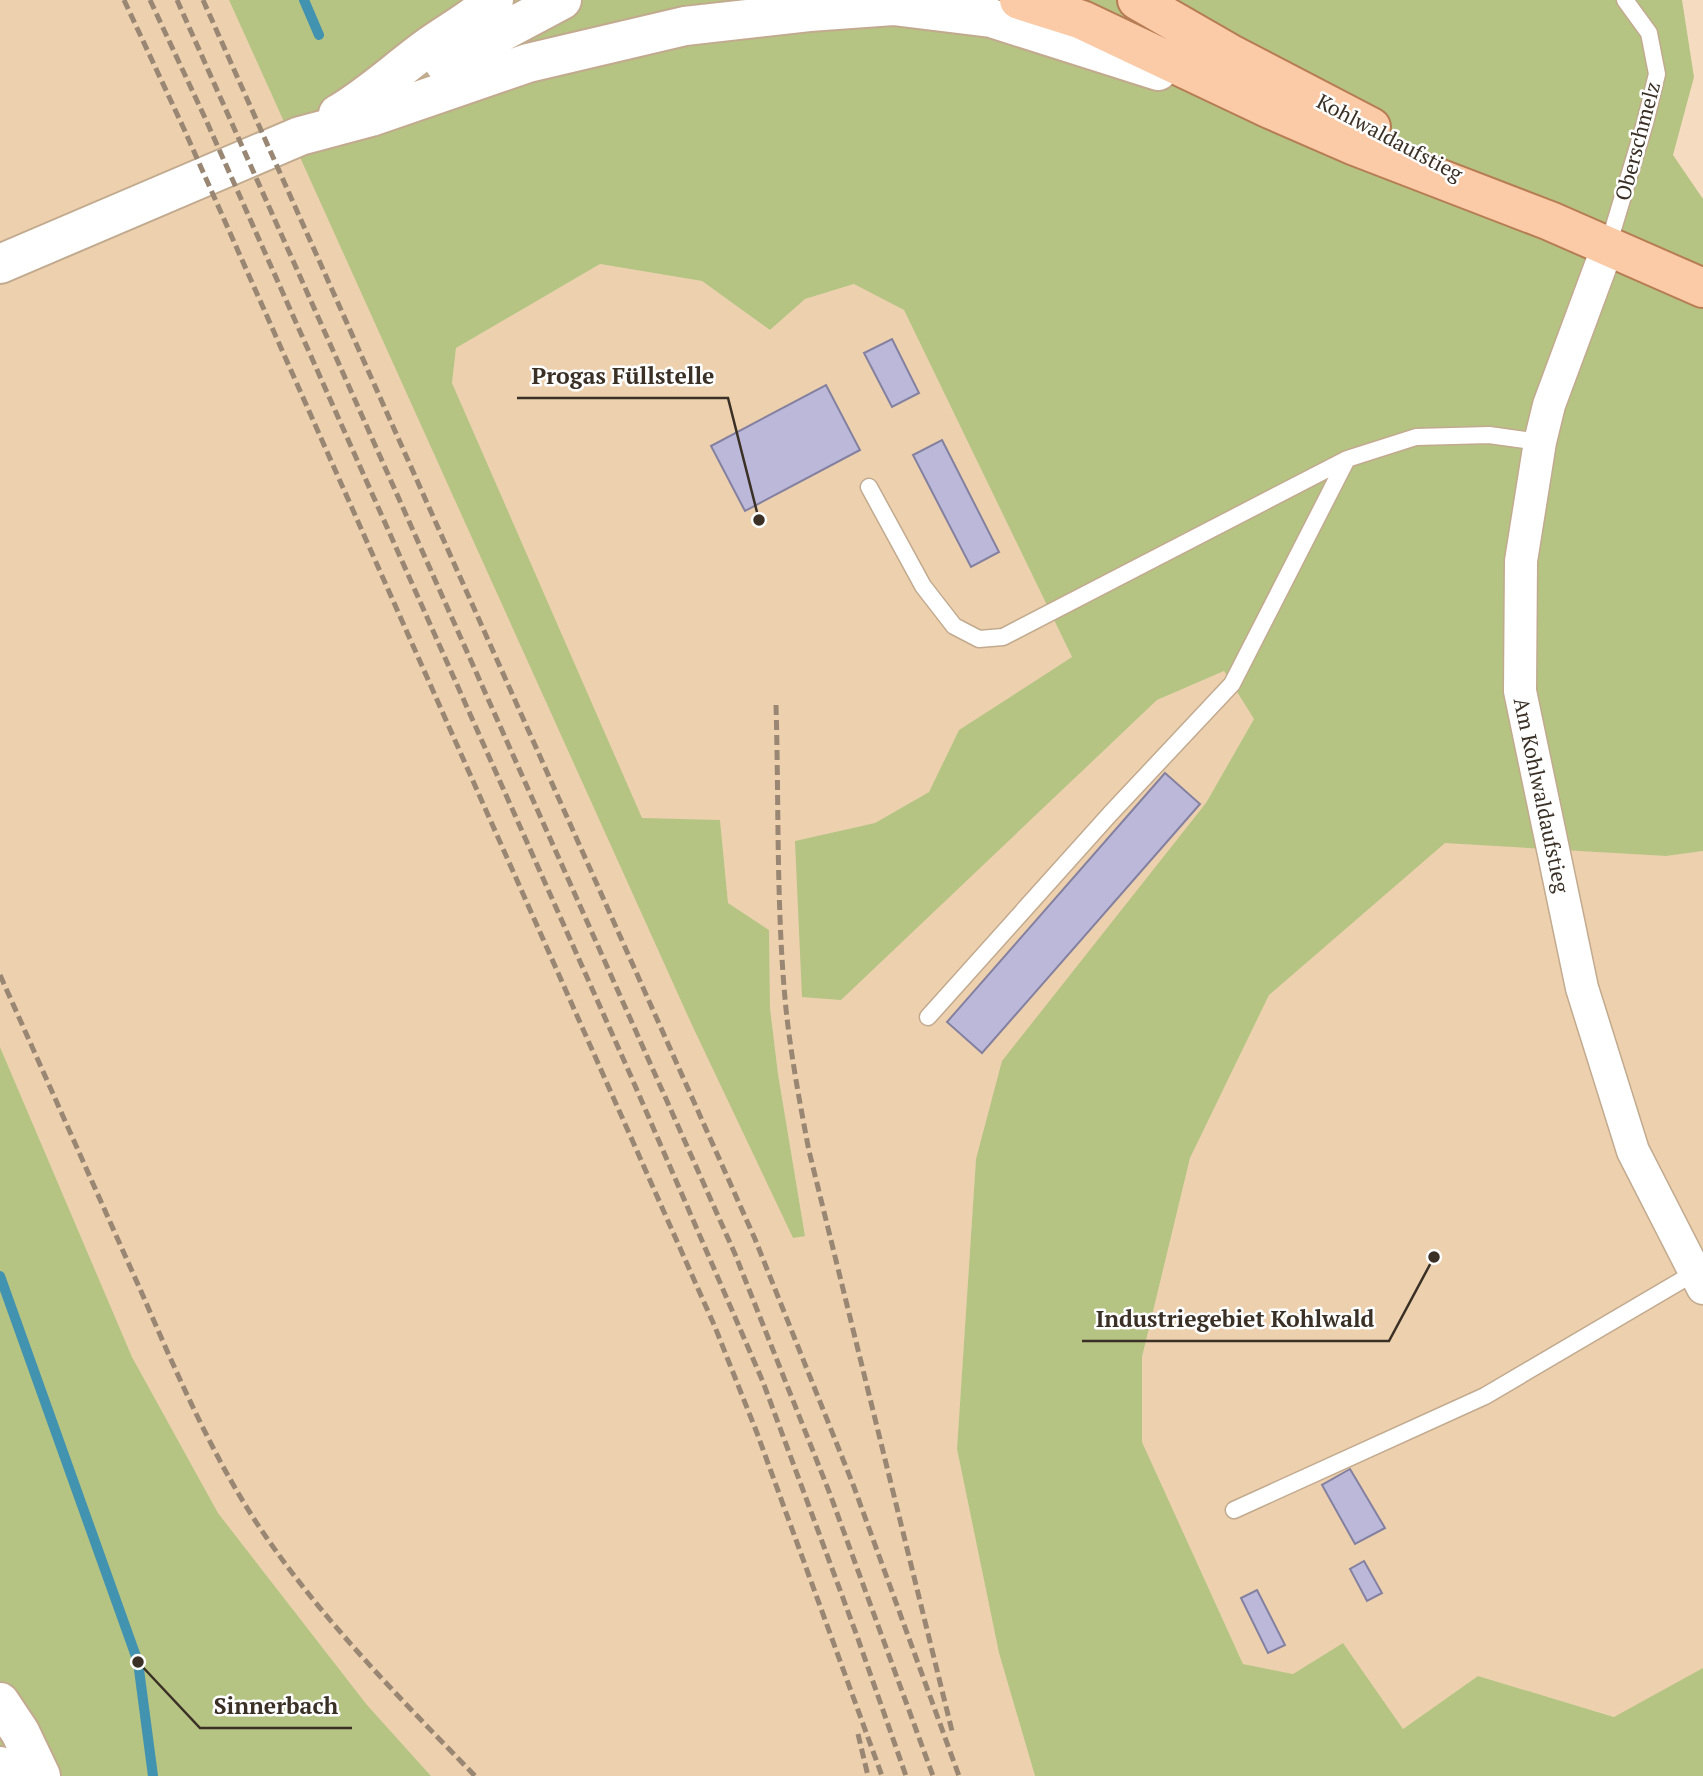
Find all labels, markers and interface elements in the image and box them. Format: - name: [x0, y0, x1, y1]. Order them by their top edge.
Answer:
- street label: Oberschmelz: [1608, 78, 1666, 204]
- street label: Kohlwaldaufstieg: [1312, 87, 1469, 188]
- callout: Progas Füllstelle: [517, 354, 728, 398]
- text: Progas Füllstelle: [532, 360, 714, 391]
- street label: Am Kohlwaldaufstieg: [1508, 695, 1577, 896]
- callout: Industriegebiet Kohlwald: [1082, 1297, 1389, 1341]
- text: Industriegebiet Kohlwald: [1096, 1303, 1375, 1334]
- callout: Sinnerbach: [200, 1684, 352, 1728]
- text: Sinnerbach: [214, 1690, 339, 1721]

